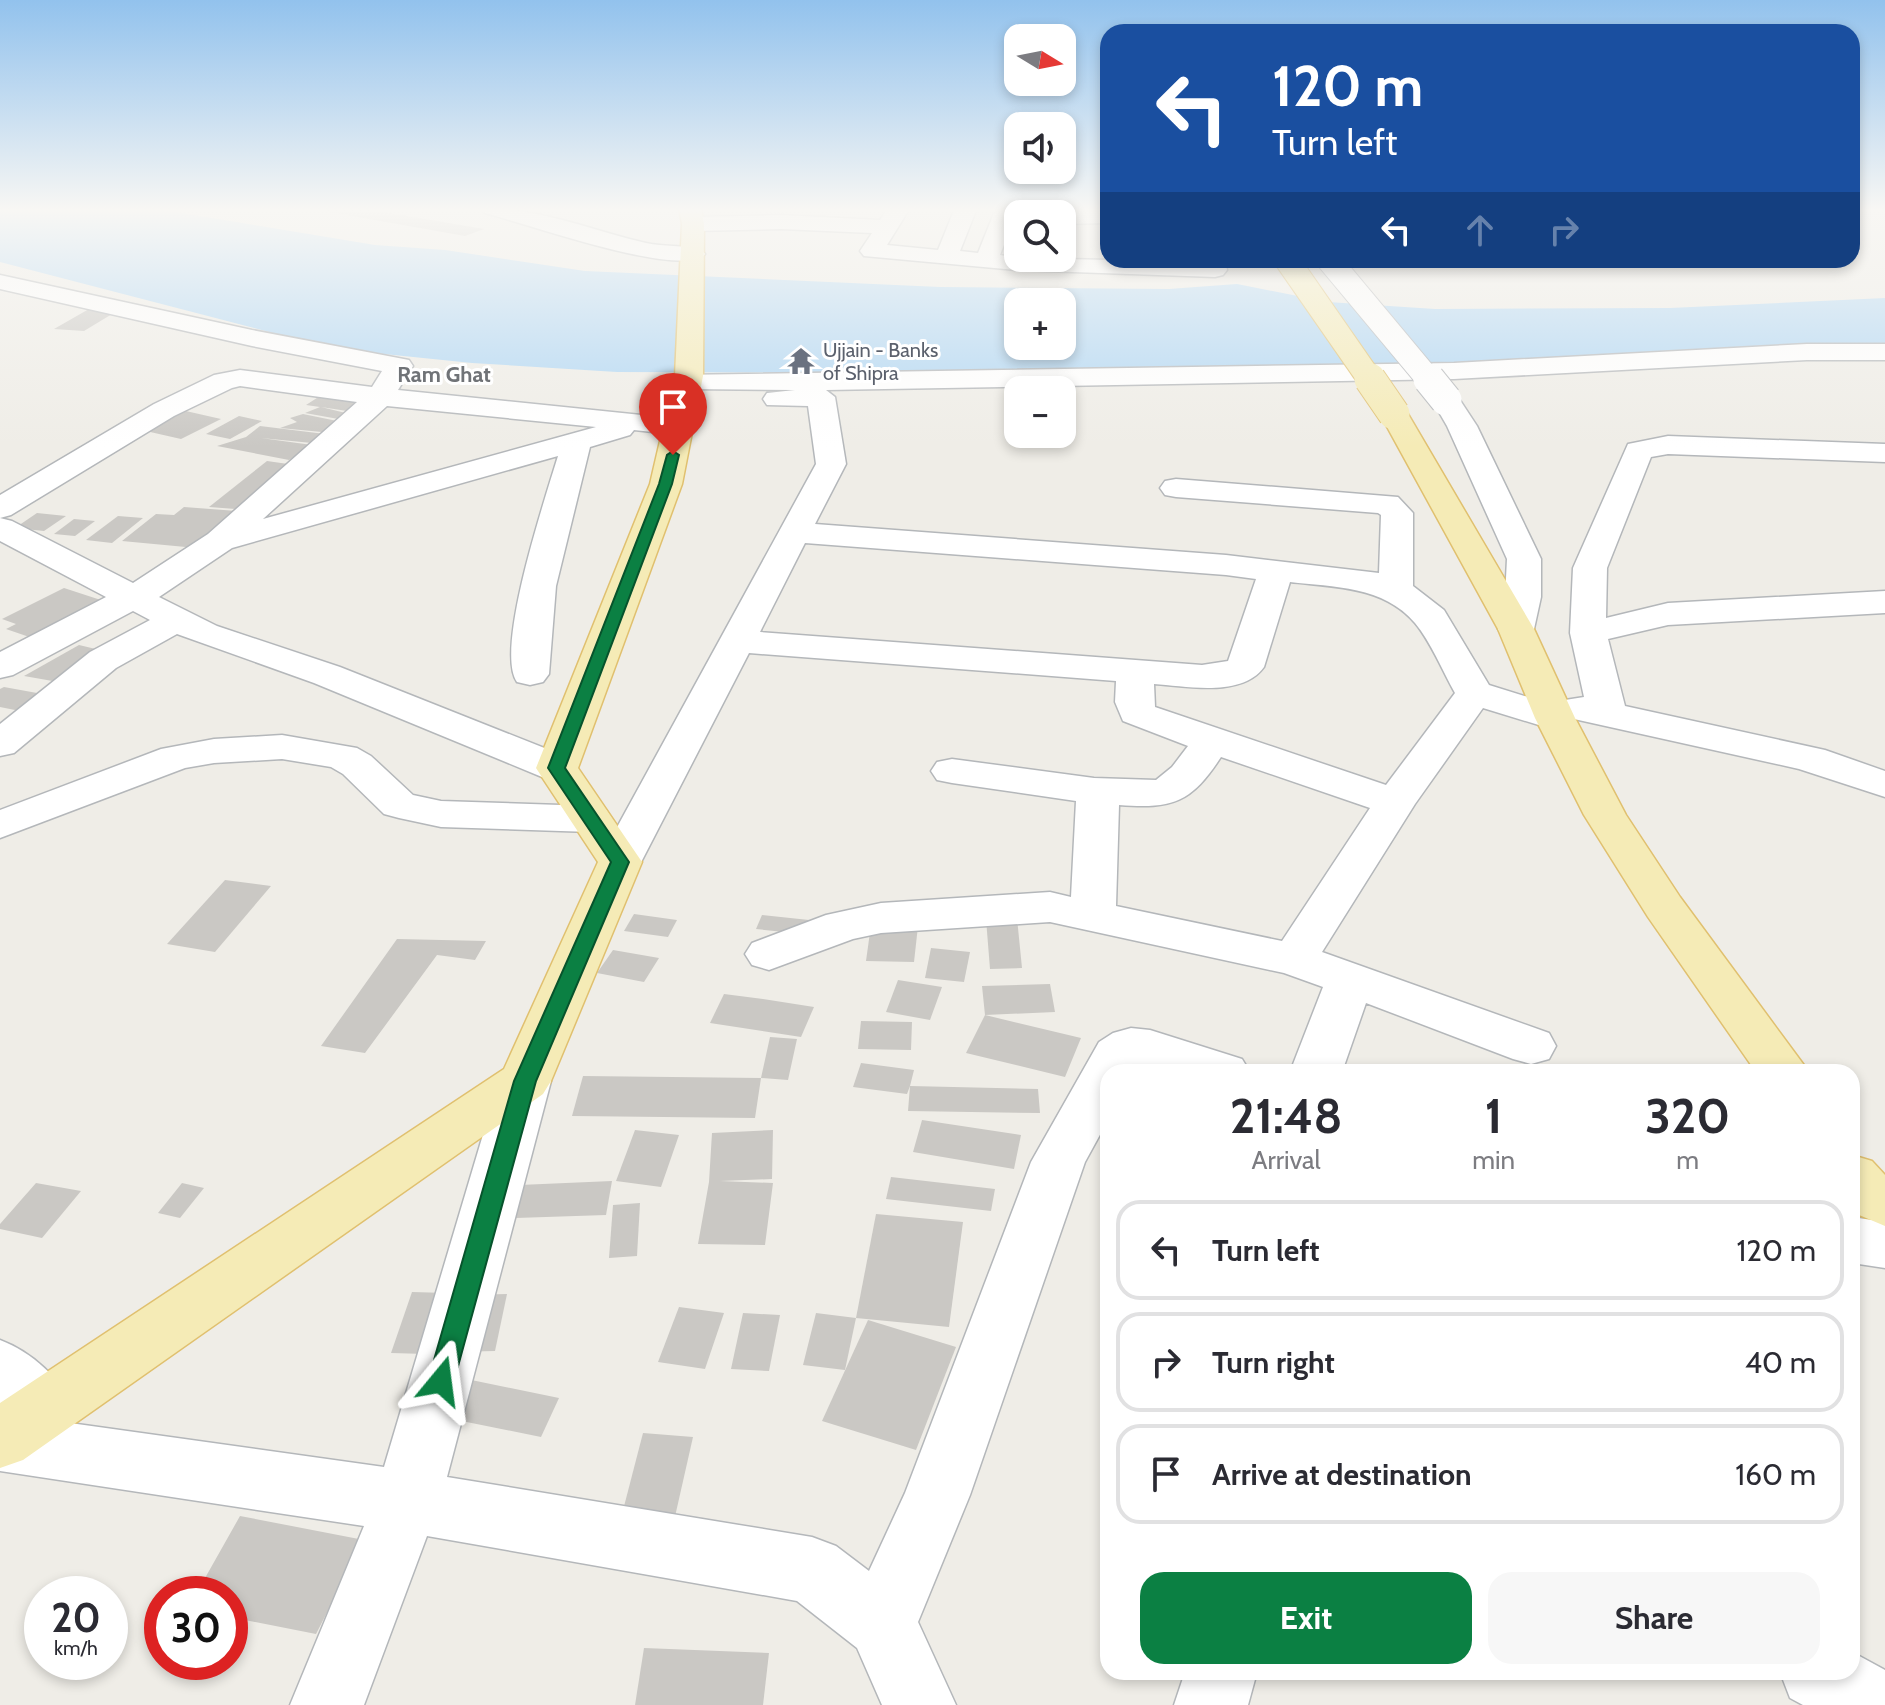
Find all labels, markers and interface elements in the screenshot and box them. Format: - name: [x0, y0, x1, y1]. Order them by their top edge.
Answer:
- north arrow: [1004, 24, 1076, 96]
- map controls: [1004, 24, 1076, 448]
- text: 120 m: [1272, 52, 1423, 120]
- icon: left: [1140, 56, 1244, 160]
- button: sound: [1004, 112, 1076, 184]
- text: Turn left: [1272, 120, 1397, 164]
- button: search: [1004, 200, 1076, 272]
- icon: left: [1374, 208, 1418, 252]
- icon: ahead: [1458, 208, 1502, 252]
- icon: right: [1542, 208, 1586, 252]
- button: +: [1004, 288, 1076, 360]
- place label: Ujjain - Banks of Shipra: [823, 338, 938, 385]
- temple icon: Ujjain - Banks of Shipra: [786, 346, 816, 376]
- district label: Ram Ghat: [397, 361, 491, 388]
- pin: [639, 373, 707, 455]
- button: −: [1004, 376, 1076, 448]
- icon: arrive: [651, 385, 695, 429]
- text: 21:48: [1230, 1087, 1342, 1145]
- text: 1: [1485, 1087, 1503, 1145]
- text: 320: [1645, 1087, 1730, 1145]
- text: Arrival: [1252, 1144, 1321, 1176]
- text: min: [1472, 1144, 1515, 1176]
- text: m: [1676, 1144, 1699, 1176]
- icon: left: [1144, 1228, 1188, 1272]
- text: Turn left: [1212, 1232, 1320, 1269]
- text: 120 m: [1736, 1232, 1816, 1269]
- position arrow: [399, 1339, 483, 1423]
- icon: right: [1144, 1340, 1188, 1384]
- text: Turn right: [1212, 1344, 1335, 1381]
- text: 40 m: [1745, 1344, 1816, 1381]
- icon: arrive: [1144, 1452, 1188, 1496]
- text: Arrive at destination: [1212, 1456, 1472, 1493]
- text: 160 m: [1735, 1456, 1816, 1493]
- button: Exit: [1140, 1572, 1472, 1664]
- button: Share: [1488, 1572, 1820, 1664]
- speed limit sign: 30: [144, 1576, 248, 1680]
- text: 20: [51, 1593, 101, 1642]
- text: km/h: [54, 1636, 98, 1660]

